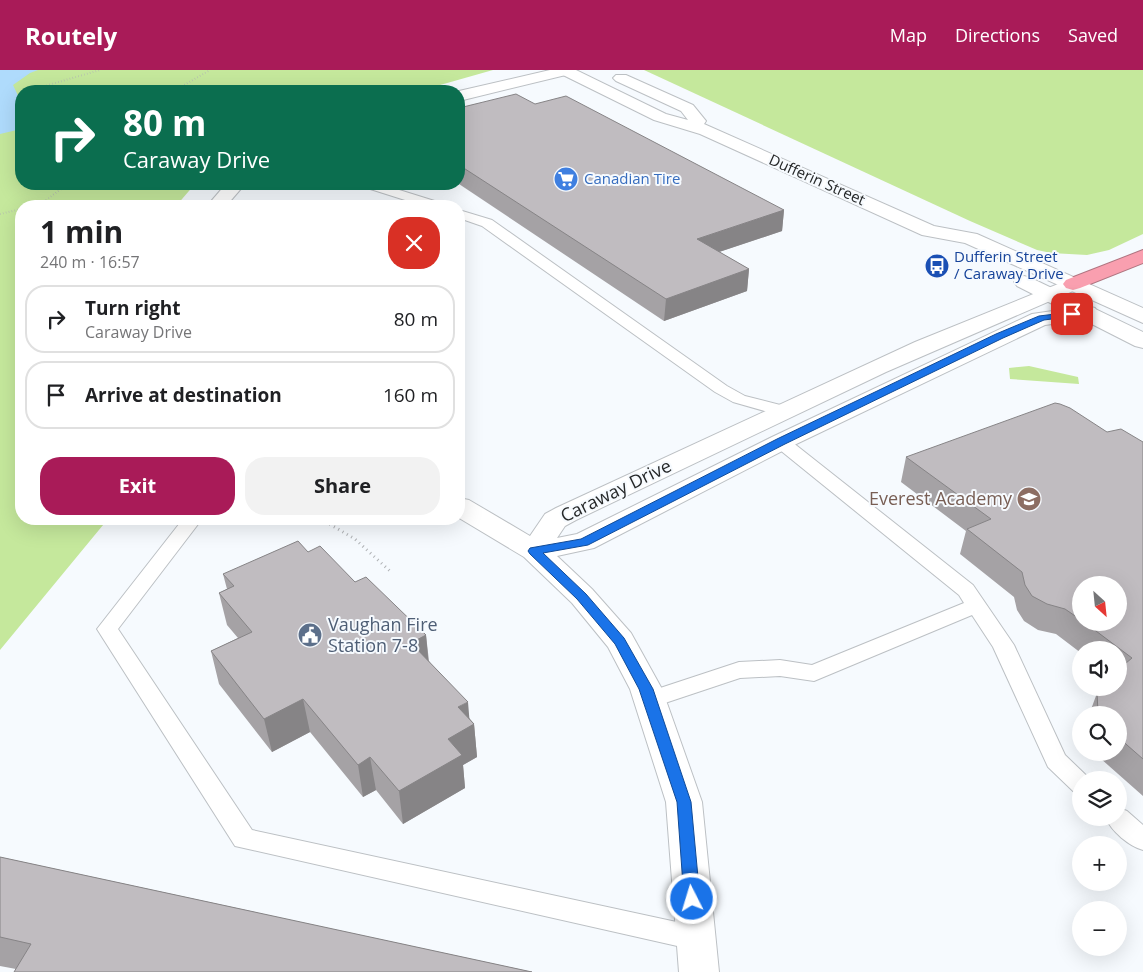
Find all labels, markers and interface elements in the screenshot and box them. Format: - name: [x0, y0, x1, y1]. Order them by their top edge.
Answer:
- text: Routely: [25, 19, 117, 52]
- text: Map: [890, 23, 927, 47]
- text: Directions: [955, 23, 1040, 47]
- text: Saved: [1068, 23, 1118, 47]
- text: 80 m: [123, 99, 206, 146]
- icon: right: [40, 105, 105, 170]
- text: Caraway Drive: [123, 144, 270, 174]
- street label: Dufferin Street: [766, 149, 869, 209]
- supermarket icon: Canadian Tire: [553, 166, 579, 192]
- place label: Canadian Tire: [584, 168, 680, 188]
- text: 1 min: [40, 211, 123, 252]
- button: close: [388, 217, 440, 269]
- place label: Dufferin Street / Caraway Drive: [954, 246, 1064, 283]
- text: 240 m · 16:57: [40, 251, 140, 273]
- bus stop icon: Dufferin Street / Caraway Drive: [924, 253, 950, 279]
- pin: [1051, 293, 1093, 335]
- text: Turn right: [85, 295, 180, 321]
- icon: arrive: [1058, 300, 1086, 328]
- icon: right: [42, 305, 70, 333]
- text: 80 m: [394, 306, 438, 332]
- text: Caraway Drive: [85, 321, 192, 343]
- icon: arrive: [42, 381, 70, 409]
- text: Arrive at destination: [85, 382, 282, 408]
- text: 160 m: [383, 382, 438, 408]
- street label: Caraway Drive: [556, 453, 675, 527]
- button: Exit: [40, 457, 235, 515]
- button: Share: [245, 457, 440, 515]
- place label: Everest Academy: [869, 486, 1013, 510]
- school or university icon: Everest Academy: [1016, 486, 1042, 512]
- north arrow: [1072, 576, 1128, 631]
- map controls: [1072, 576, 1127, 956]
- place label: Vaughan Fire Station 7-8: [328, 612, 438, 657]
- public building icon: Vaughan Fire Station 7-8: [297, 622, 323, 648]
- button: sound: [1072, 641, 1127, 696]
- button: search: [1072, 706, 1127, 761]
- button: layers: [1072, 771, 1127, 826]
- button: +: [1072, 836, 1127, 891]
- position arrow: [665, 872, 717, 924]
- button: −: [1072, 901, 1127, 956]

